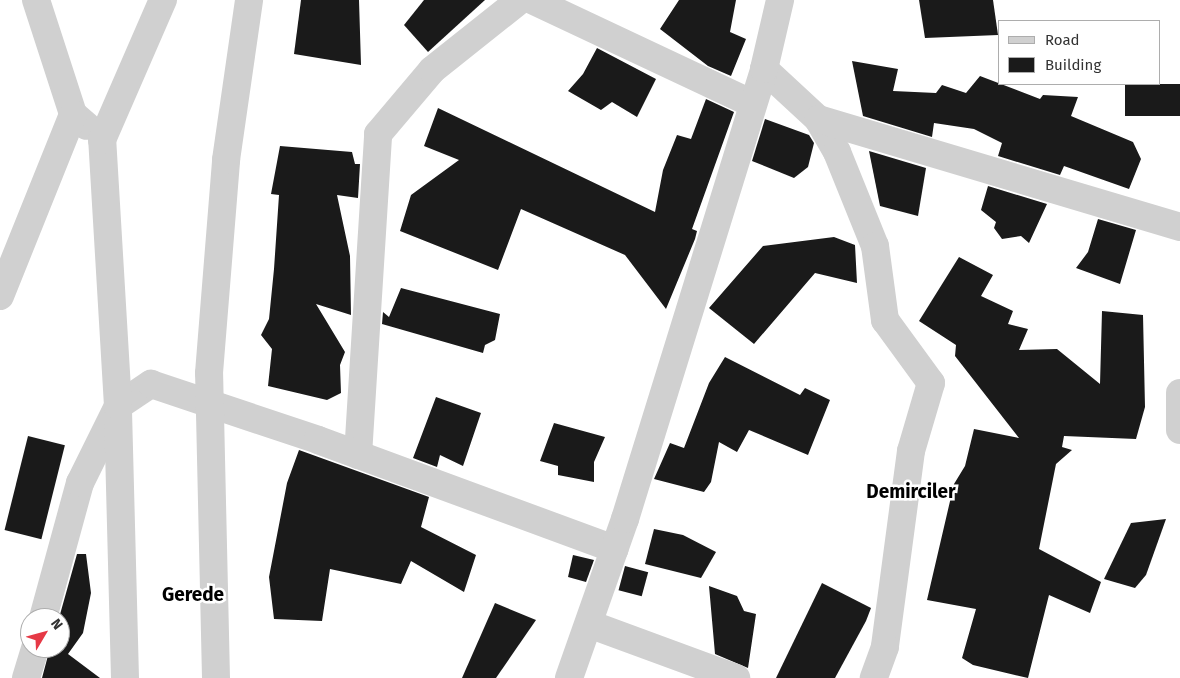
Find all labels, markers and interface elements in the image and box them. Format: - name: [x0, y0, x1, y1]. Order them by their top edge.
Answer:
- legend: [998, 20, 1160, 85]
- text: Road: [1045, 31, 1080, 49]
- text: Building: [1045, 56, 1101, 74]
- district label: Demirciler: [866, 481, 956, 503]
- district label: Gerede: [162, 584, 224, 606]
- north arrow: [20, 608, 70, 658]
- text: N: [47, 615, 66, 633]

